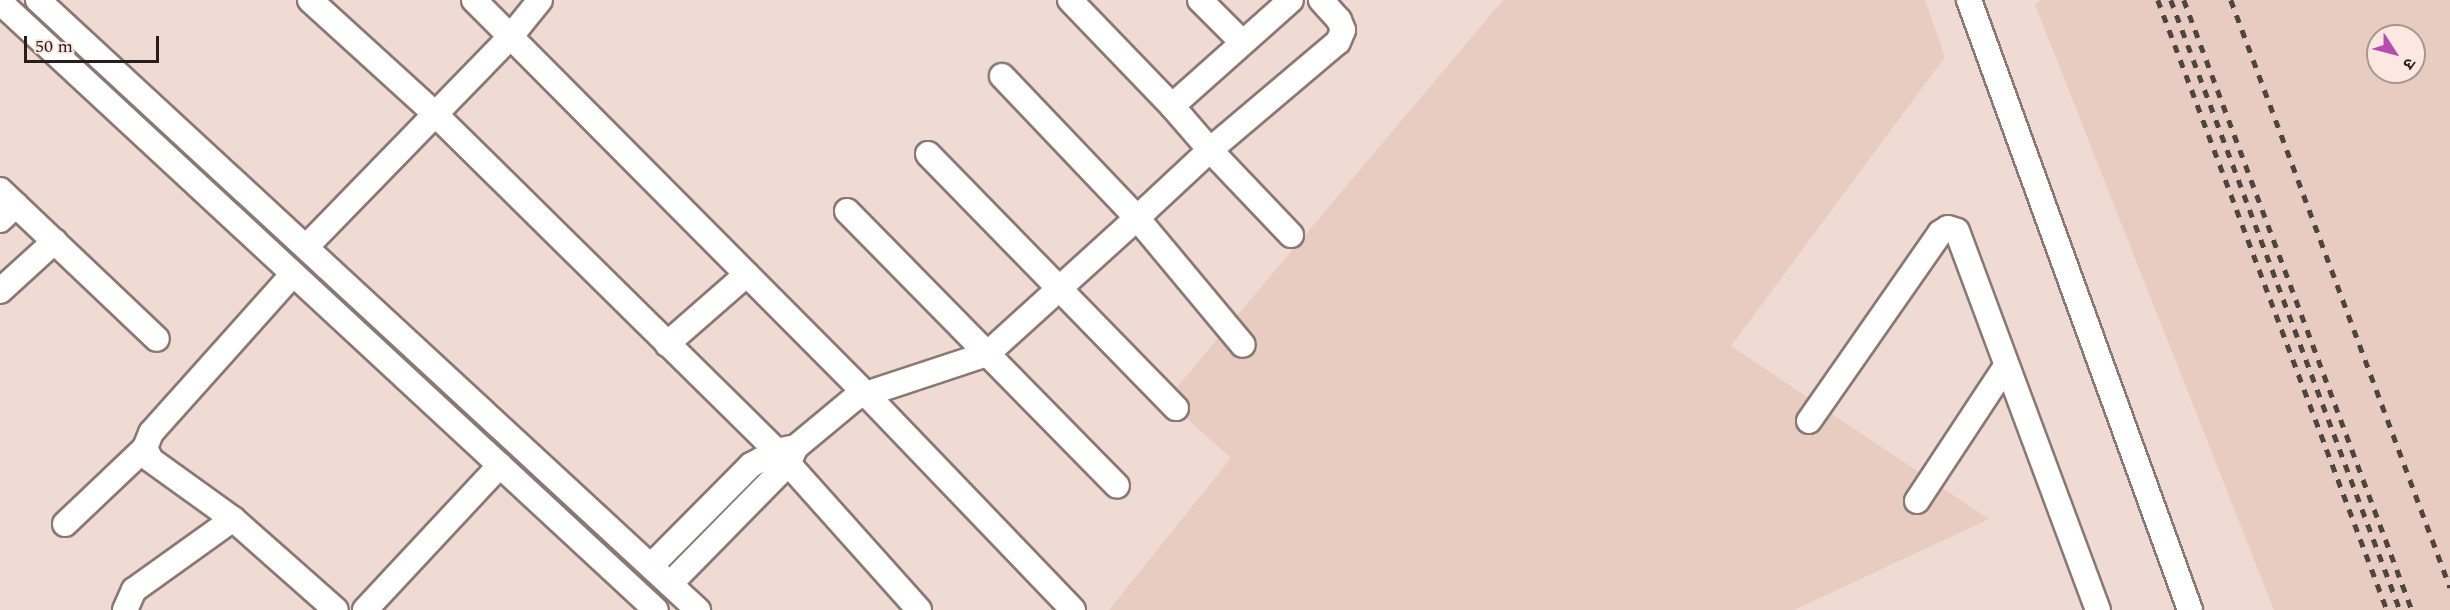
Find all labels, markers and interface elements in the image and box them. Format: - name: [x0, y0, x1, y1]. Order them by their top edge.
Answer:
- scale bar: [27, 24, 162, 62]
- north arrow: [2366, 24, 2426, 84]
- text: 50 m: [35, 33, 73, 60]
- text: उ: [2396, 53, 2421, 74]

